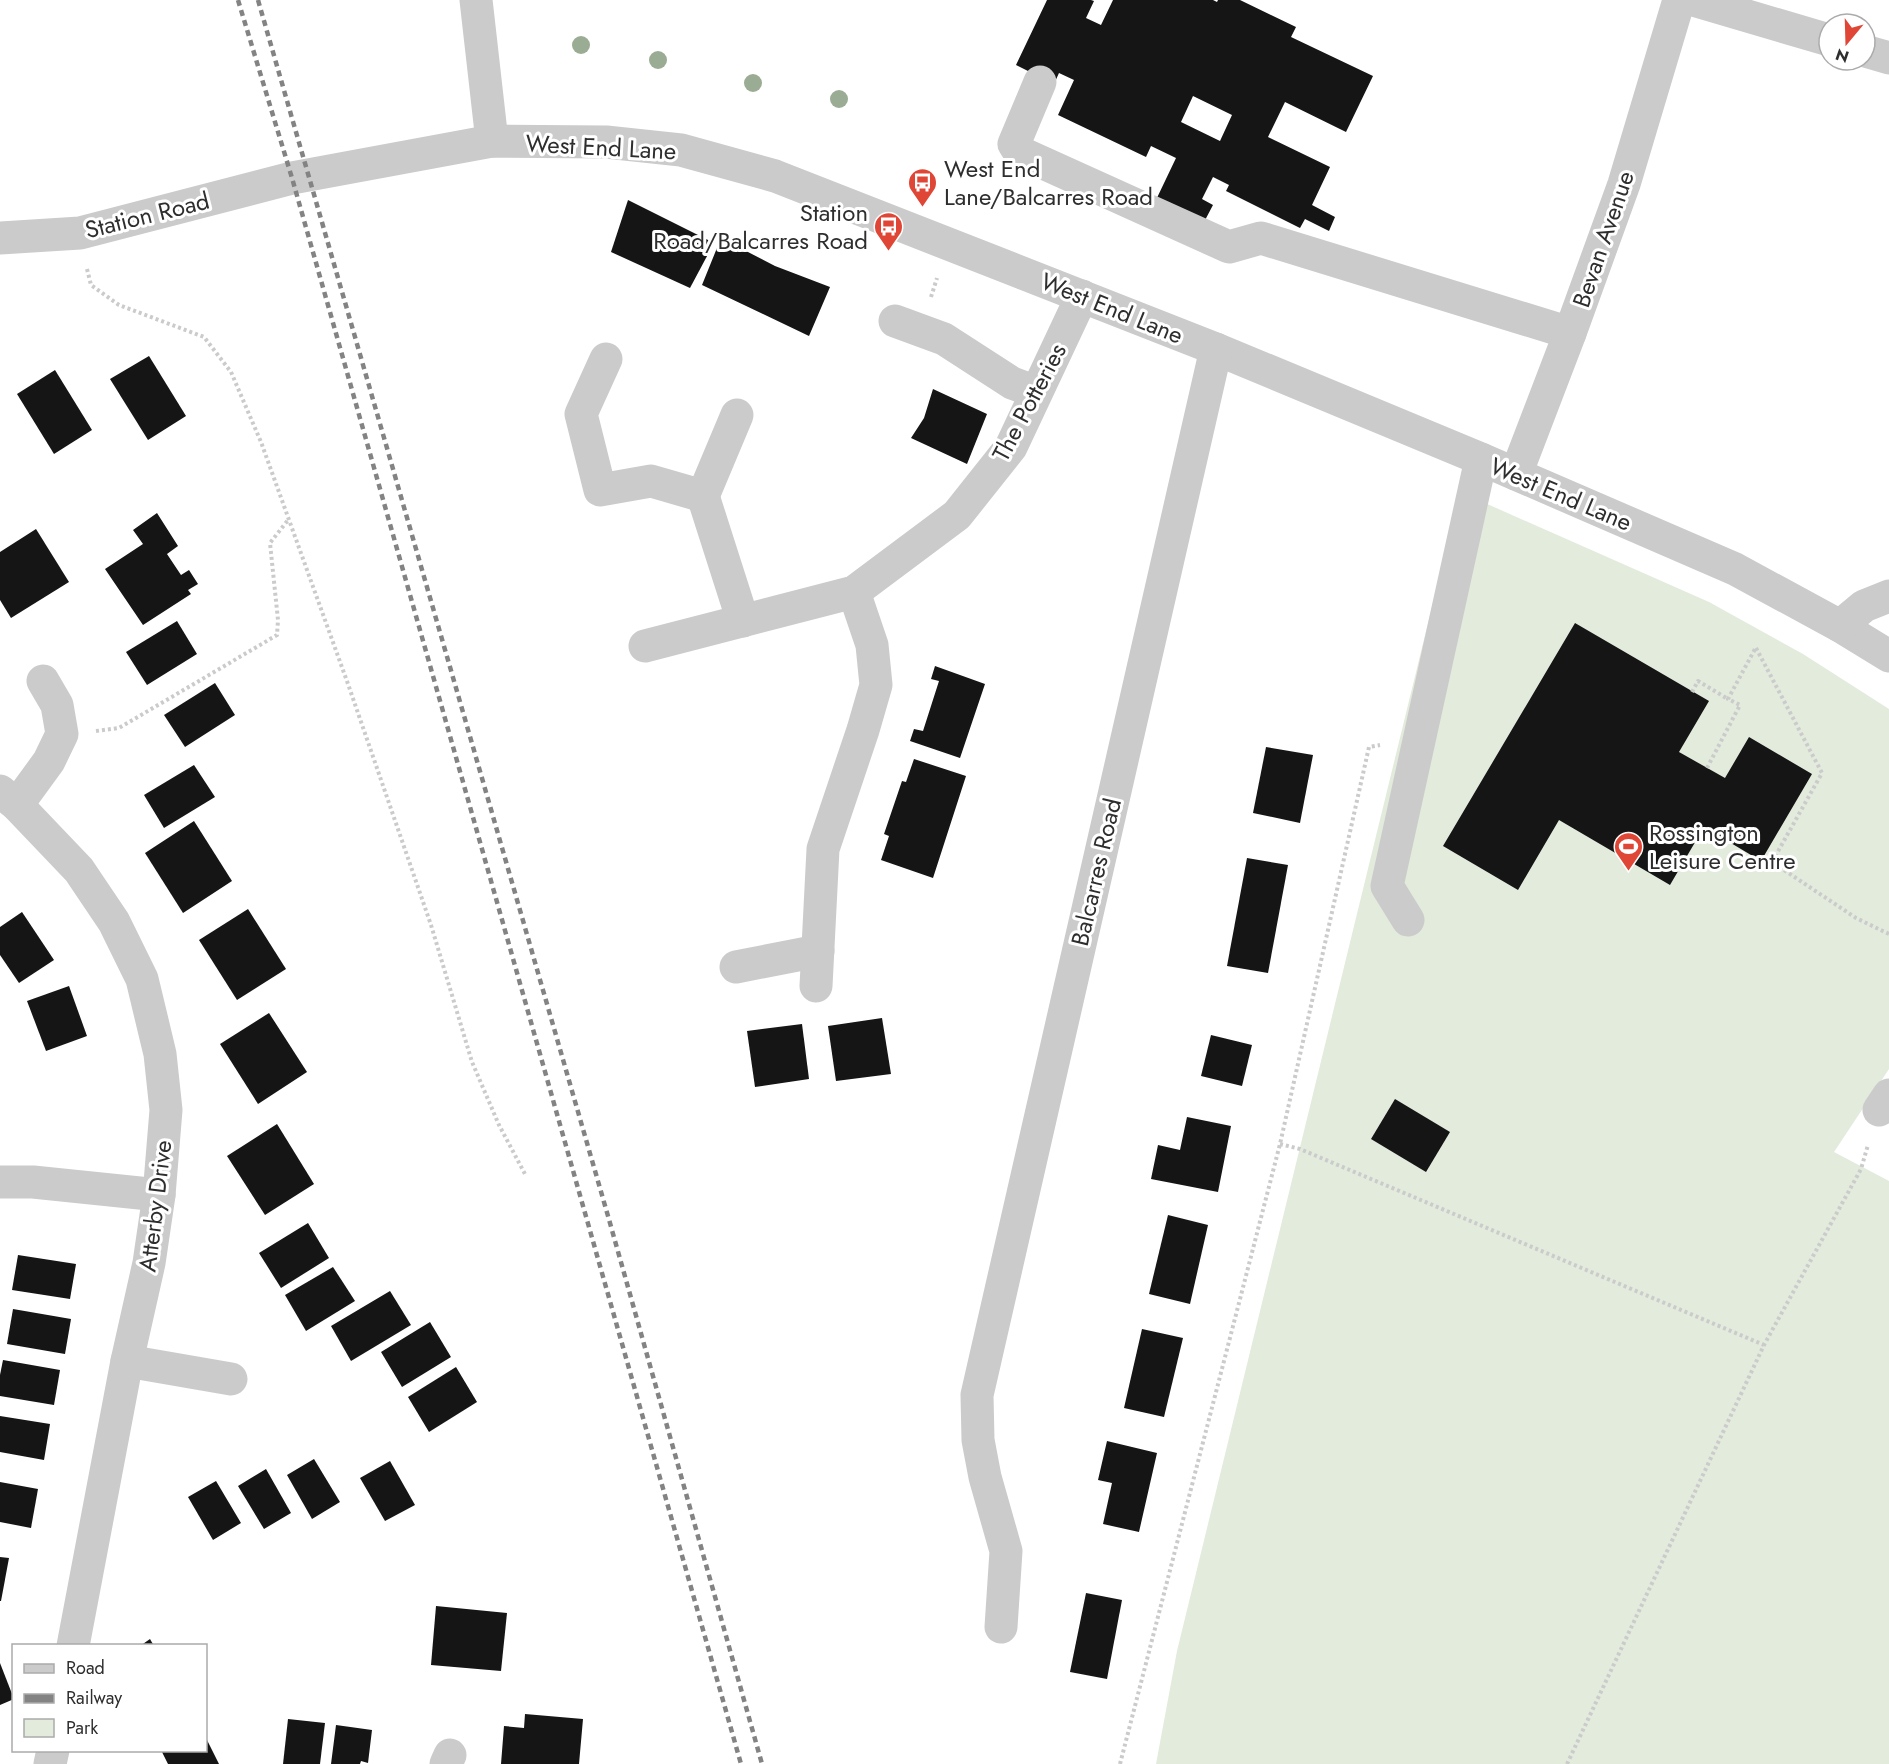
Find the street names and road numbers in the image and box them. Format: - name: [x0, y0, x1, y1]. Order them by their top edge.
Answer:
- street label: West End Lane: [525, 126, 677, 168]
- street label: Bevan Avenue: [1563, 166, 1643, 312]
- street label: Station Road: [81, 183, 213, 247]
- street label: West End Lane: [1036, 264, 1188, 352]
- street label: The Potteries: [983, 337, 1075, 467]
- street label: West End Lane: [1485, 448, 1637, 540]
- street label: Balcarres Road: [1062, 795, 1130, 949]
- street label: Atterby Drive: [130, 1138, 180, 1274]

